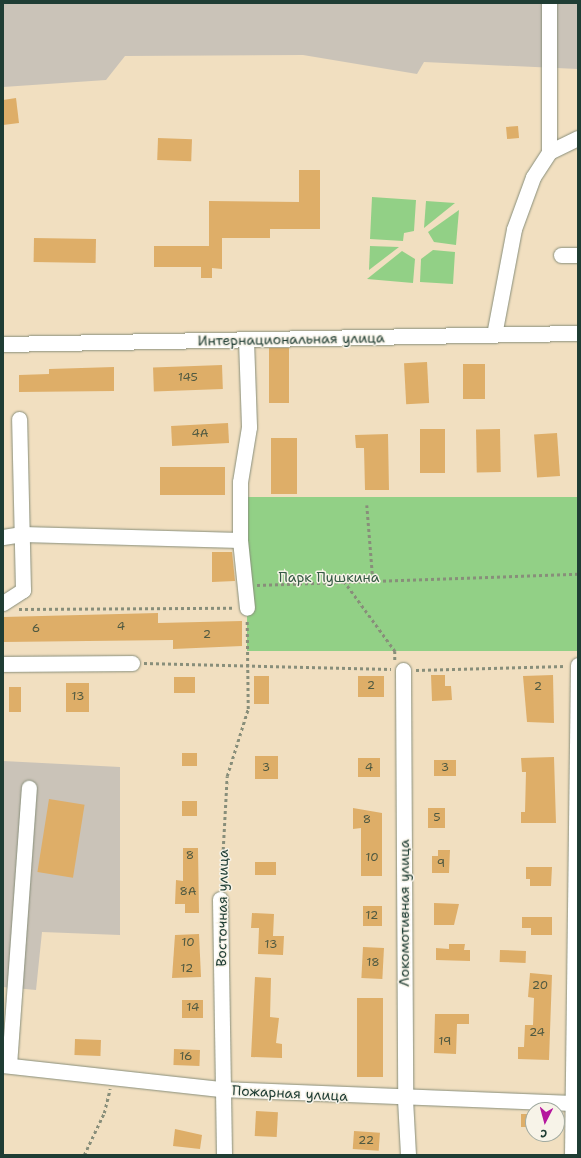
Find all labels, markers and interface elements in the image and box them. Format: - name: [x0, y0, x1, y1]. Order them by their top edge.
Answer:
- street label: Интернациональная улица: [197, 329, 385, 349]
- house number: 145: [178, 371, 198, 385]
- house number: 4А: [191, 427, 209, 441]
- park label: Парк Пушкина: [279, 569, 379, 585]
- house number: 4: [117, 620, 125, 634]
- house number: 6: [32, 622, 40, 636]
- house number: 2: [203, 628, 211, 642]
- house number: 2: [367, 679, 375, 693]
- house number: 2: [534, 680, 542, 694]
- house number: 13: [72, 690, 84, 704]
- house number: 3: [262, 761, 270, 775]
- house number: 4: [365, 761, 373, 775]
- house number: 3: [441, 761, 449, 775]
- house number: 5: [433, 811, 441, 825]
- house number: 8: [363, 813, 371, 827]
- street label: Локомотивная улица: [396, 839, 412, 987]
- house number: 8: [186, 849, 194, 863]
- street label: Восточная улица: [213, 849, 231, 967]
- house number: 10: [365, 851, 379, 865]
- house number: 9: [437, 857, 445, 871]
- house number: 8А: [179, 885, 197, 899]
- house number: 12: [366, 909, 378, 923]
- house number: 10: [181, 936, 195, 950]
- house number: 13: [265, 938, 277, 952]
- house number: 18: [366, 956, 380, 970]
- house number: 12: [181, 962, 193, 976]
- house number: 20: [532, 979, 548, 993]
- house number: 14: [187, 1001, 199, 1015]
- house number: 24: [529, 1026, 545, 1040]
- house number: 19: [439, 1035, 451, 1049]
- house number: 16: [179, 1050, 193, 1064]
- street label: Пожарная улица: [232, 1082, 348, 1104]
- north arrow: [525, 1102, 565, 1142]
- text: С: [540, 1126, 548, 1141]
- house number: 22: [358, 1134, 374, 1148]

